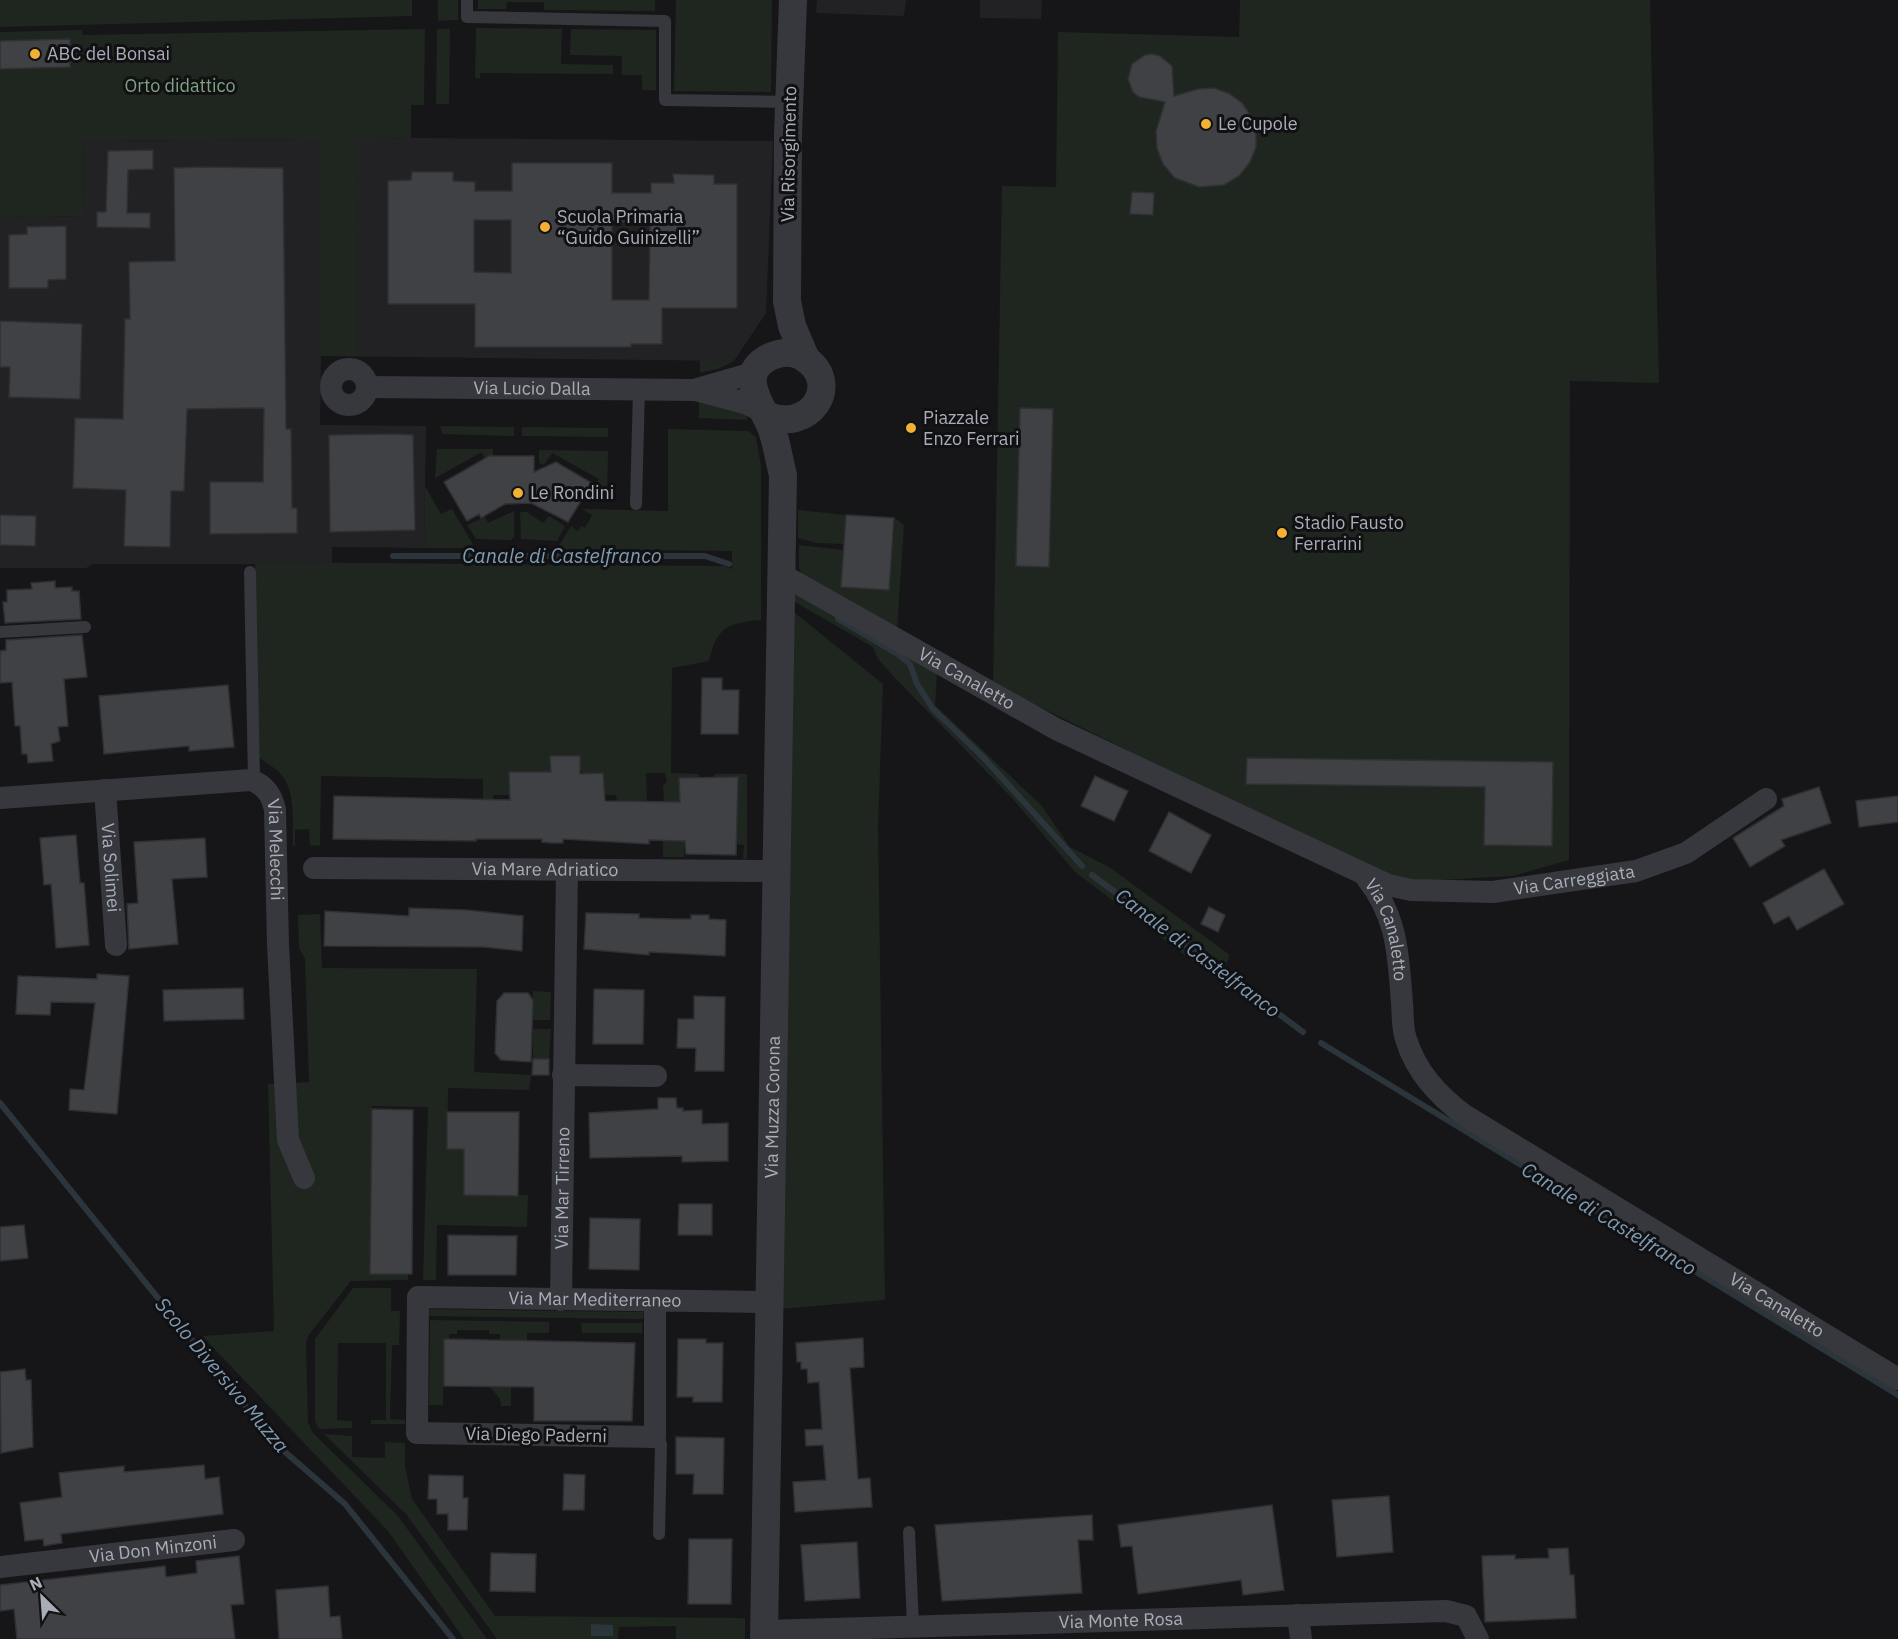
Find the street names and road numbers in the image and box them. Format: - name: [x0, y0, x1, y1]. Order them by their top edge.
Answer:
- street label: Via Risorgimento: [776, 86, 801, 222]
- street label: Via Lucio Dalla: [473, 376, 591, 400]
- street label: Via Canaletto: [914, 642, 1019, 715]
- street label: Via Melecchi: [262, 796, 289, 901]
- street label: Via Solimei: [96, 822, 126, 913]
- street label: Via Mare Adriatico: [471, 857, 619, 881]
- street label: Via Carreggiata: [1512, 859, 1637, 900]
- street label: Via Canaletto: [1360, 874, 1412, 982]
- street label: Via Muzza Corona: [760, 1035, 785, 1179]
- street label: Via Mar Tirreno: [550, 1127, 574, 1249]
- street label: Via Canaletto: [1725, 1267, 1829, 1342]
- street label: Via Mar Mediterraneo: [508, 1286, 682, 1312]
- street label: Via Diego Paderni: [465, 1422, 607, 1447]
- street label: Via Don Minzoni: [88, 1530, 218, 1568]
- street label: Via Monte Rosa: [1058, 1607, 1184, 1633]

